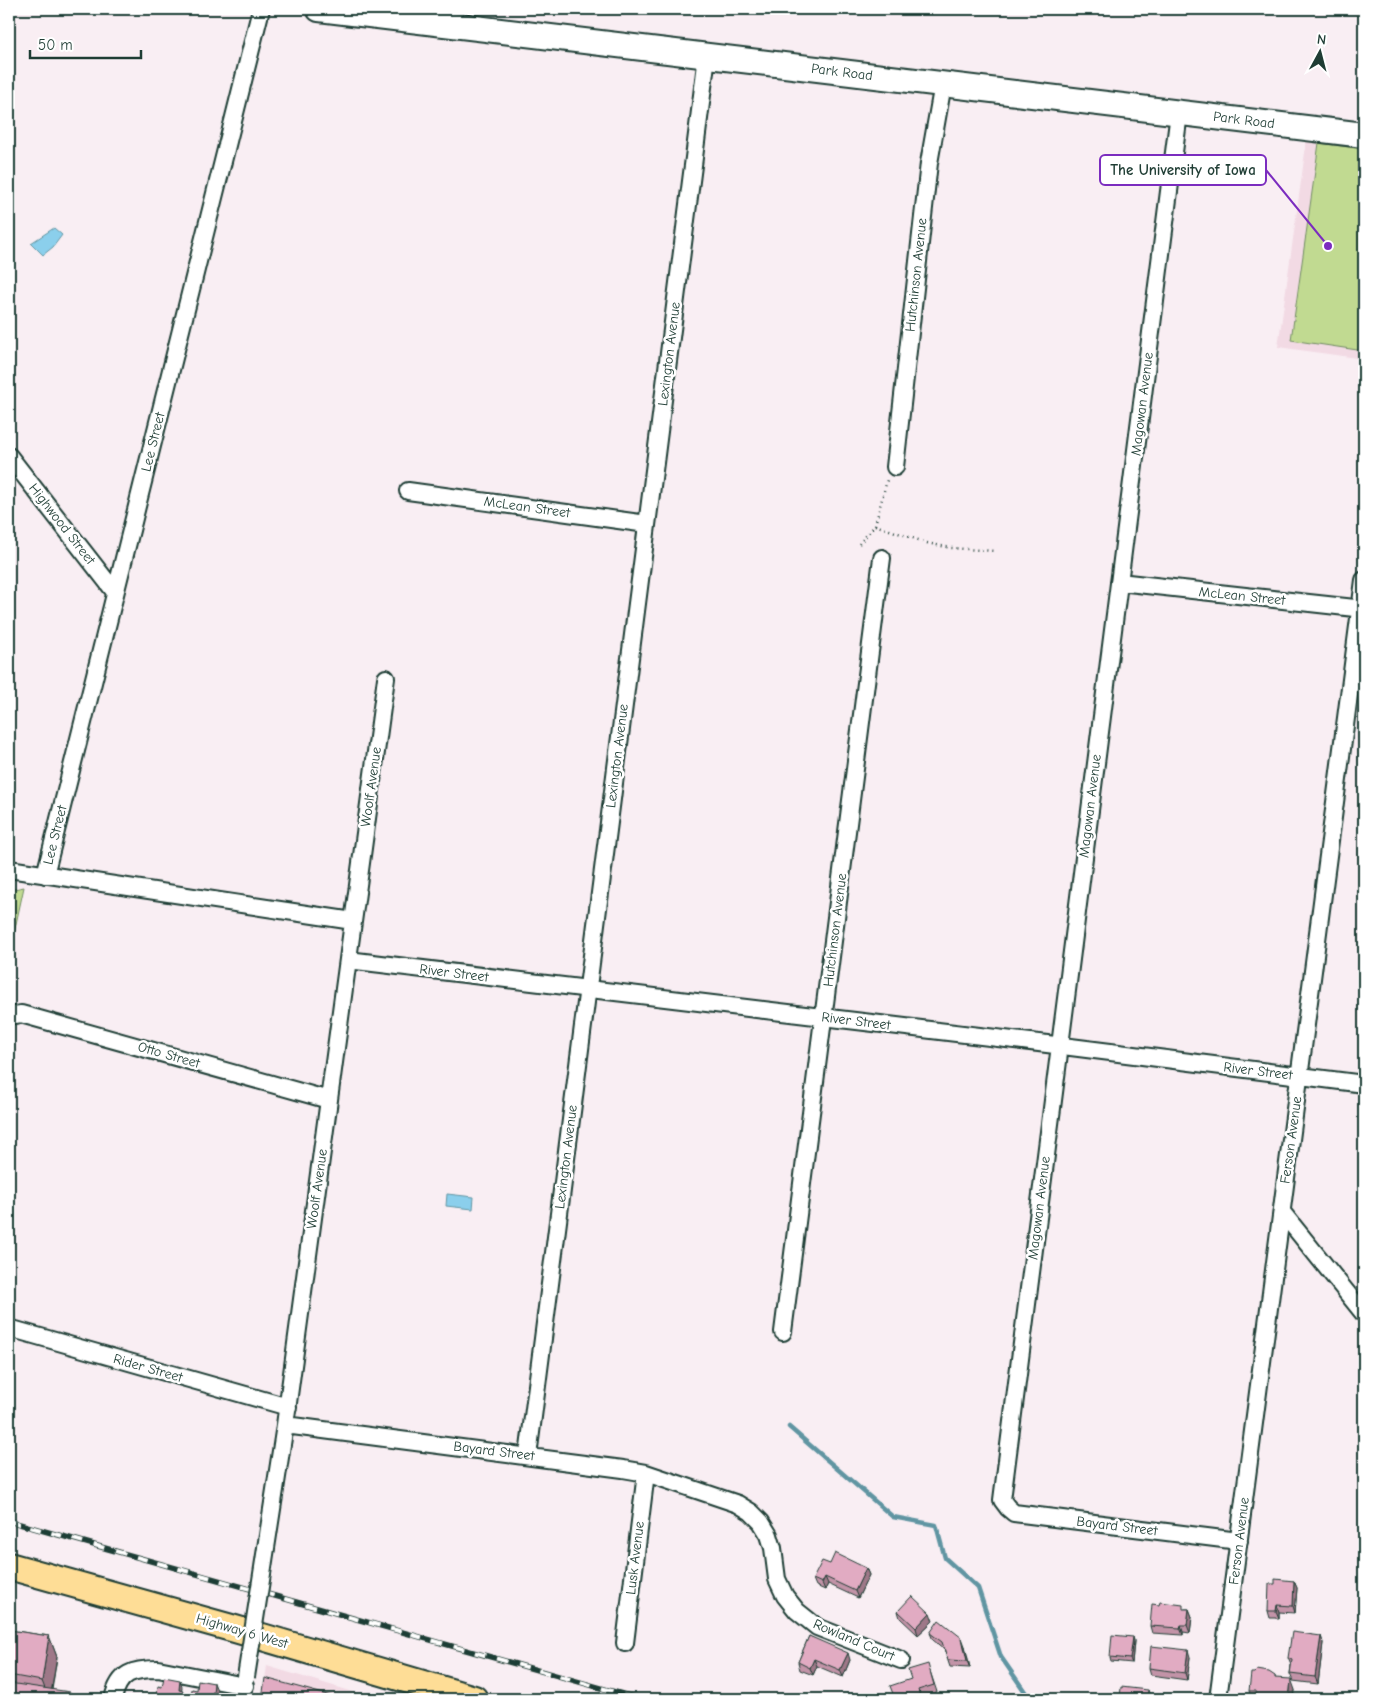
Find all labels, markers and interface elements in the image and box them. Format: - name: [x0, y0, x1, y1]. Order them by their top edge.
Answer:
- scale bar: [30, 28, 141, 60]
- north arrow: [1296, 28, 1346, 78]
- text: N: [1316, 31, 1327, 49]
- text: 50 m: [38, 36, 73, 54]
- street label: Park Road: [810, 60, 874, 84]
- street label: Park Road: [1212, 108, 1276, 132]
- callout: The University of Iowa: [1100, 155, 1266, 185]
- text: The University of Iowa: [1110, 161, 1256, 179]
- street label: Hutchinson Avenue: [902, 217, 930, 333]
- street label: Lexington Avenue: [654, 301, 684, 407]
- street label: Magowan Avenue: [1127, 351, 1157, 457]
- street label: Lee Street: [137, 410, 169, 473]
- street label: Highwood Street: [25, 480, 100, 569]
- street label: McLean Street: [483, 493, 572, 522]
- street label: McLean Street: [1198, 583, 1287, 609]
- street label: Lexington Avenue: [602, 703, 632, 809]
- street label: Woolf Avenue: [357, 746, 385, 828]
- street label: Magowan Avenue: [1075, 753, 1105, 859]
- street label: Lee Street: [39, 803, 71, 866]
- street label: Hutchinson Avenue: [820, 872, 850, 988]
- street label: River Street: [419, 960, 490, 986]
- street label: River Street: [821, 1008, 892, 1034]
- street label: Otto Street: [136, 1038, 203, 1072]
- street label: River Street: [1223, 1058, 1294, 1084]
- street label: Ferson Avenue: [1276, 1095, 1306, 1185]
- street label: Lexington Avenue: [551, 1104, 581, 1210]
- street label: Woolf Avenue: [303, 1148, 331, 1230]
- street label: Magowan Avenue: [1024, 1155, 1054, 1261]
- street label: Rider Street: [111, 1350, 186, 1386]
- street label: Bayard Street: [453, 1438, 536, 1465]
- street label: Ferson Avenue: [1225, 1496, 1253, 1586]
- street label: Bayard Street: [1076, 1513, 1159, 1540]
- street label: Lusk Avenue: [622, 1520, 648, 1596]
- street label: Highway 6 West: [194, 1610, 291, 1653]
- street label: Rowland Court: [811, 1615, 898, 1665]

